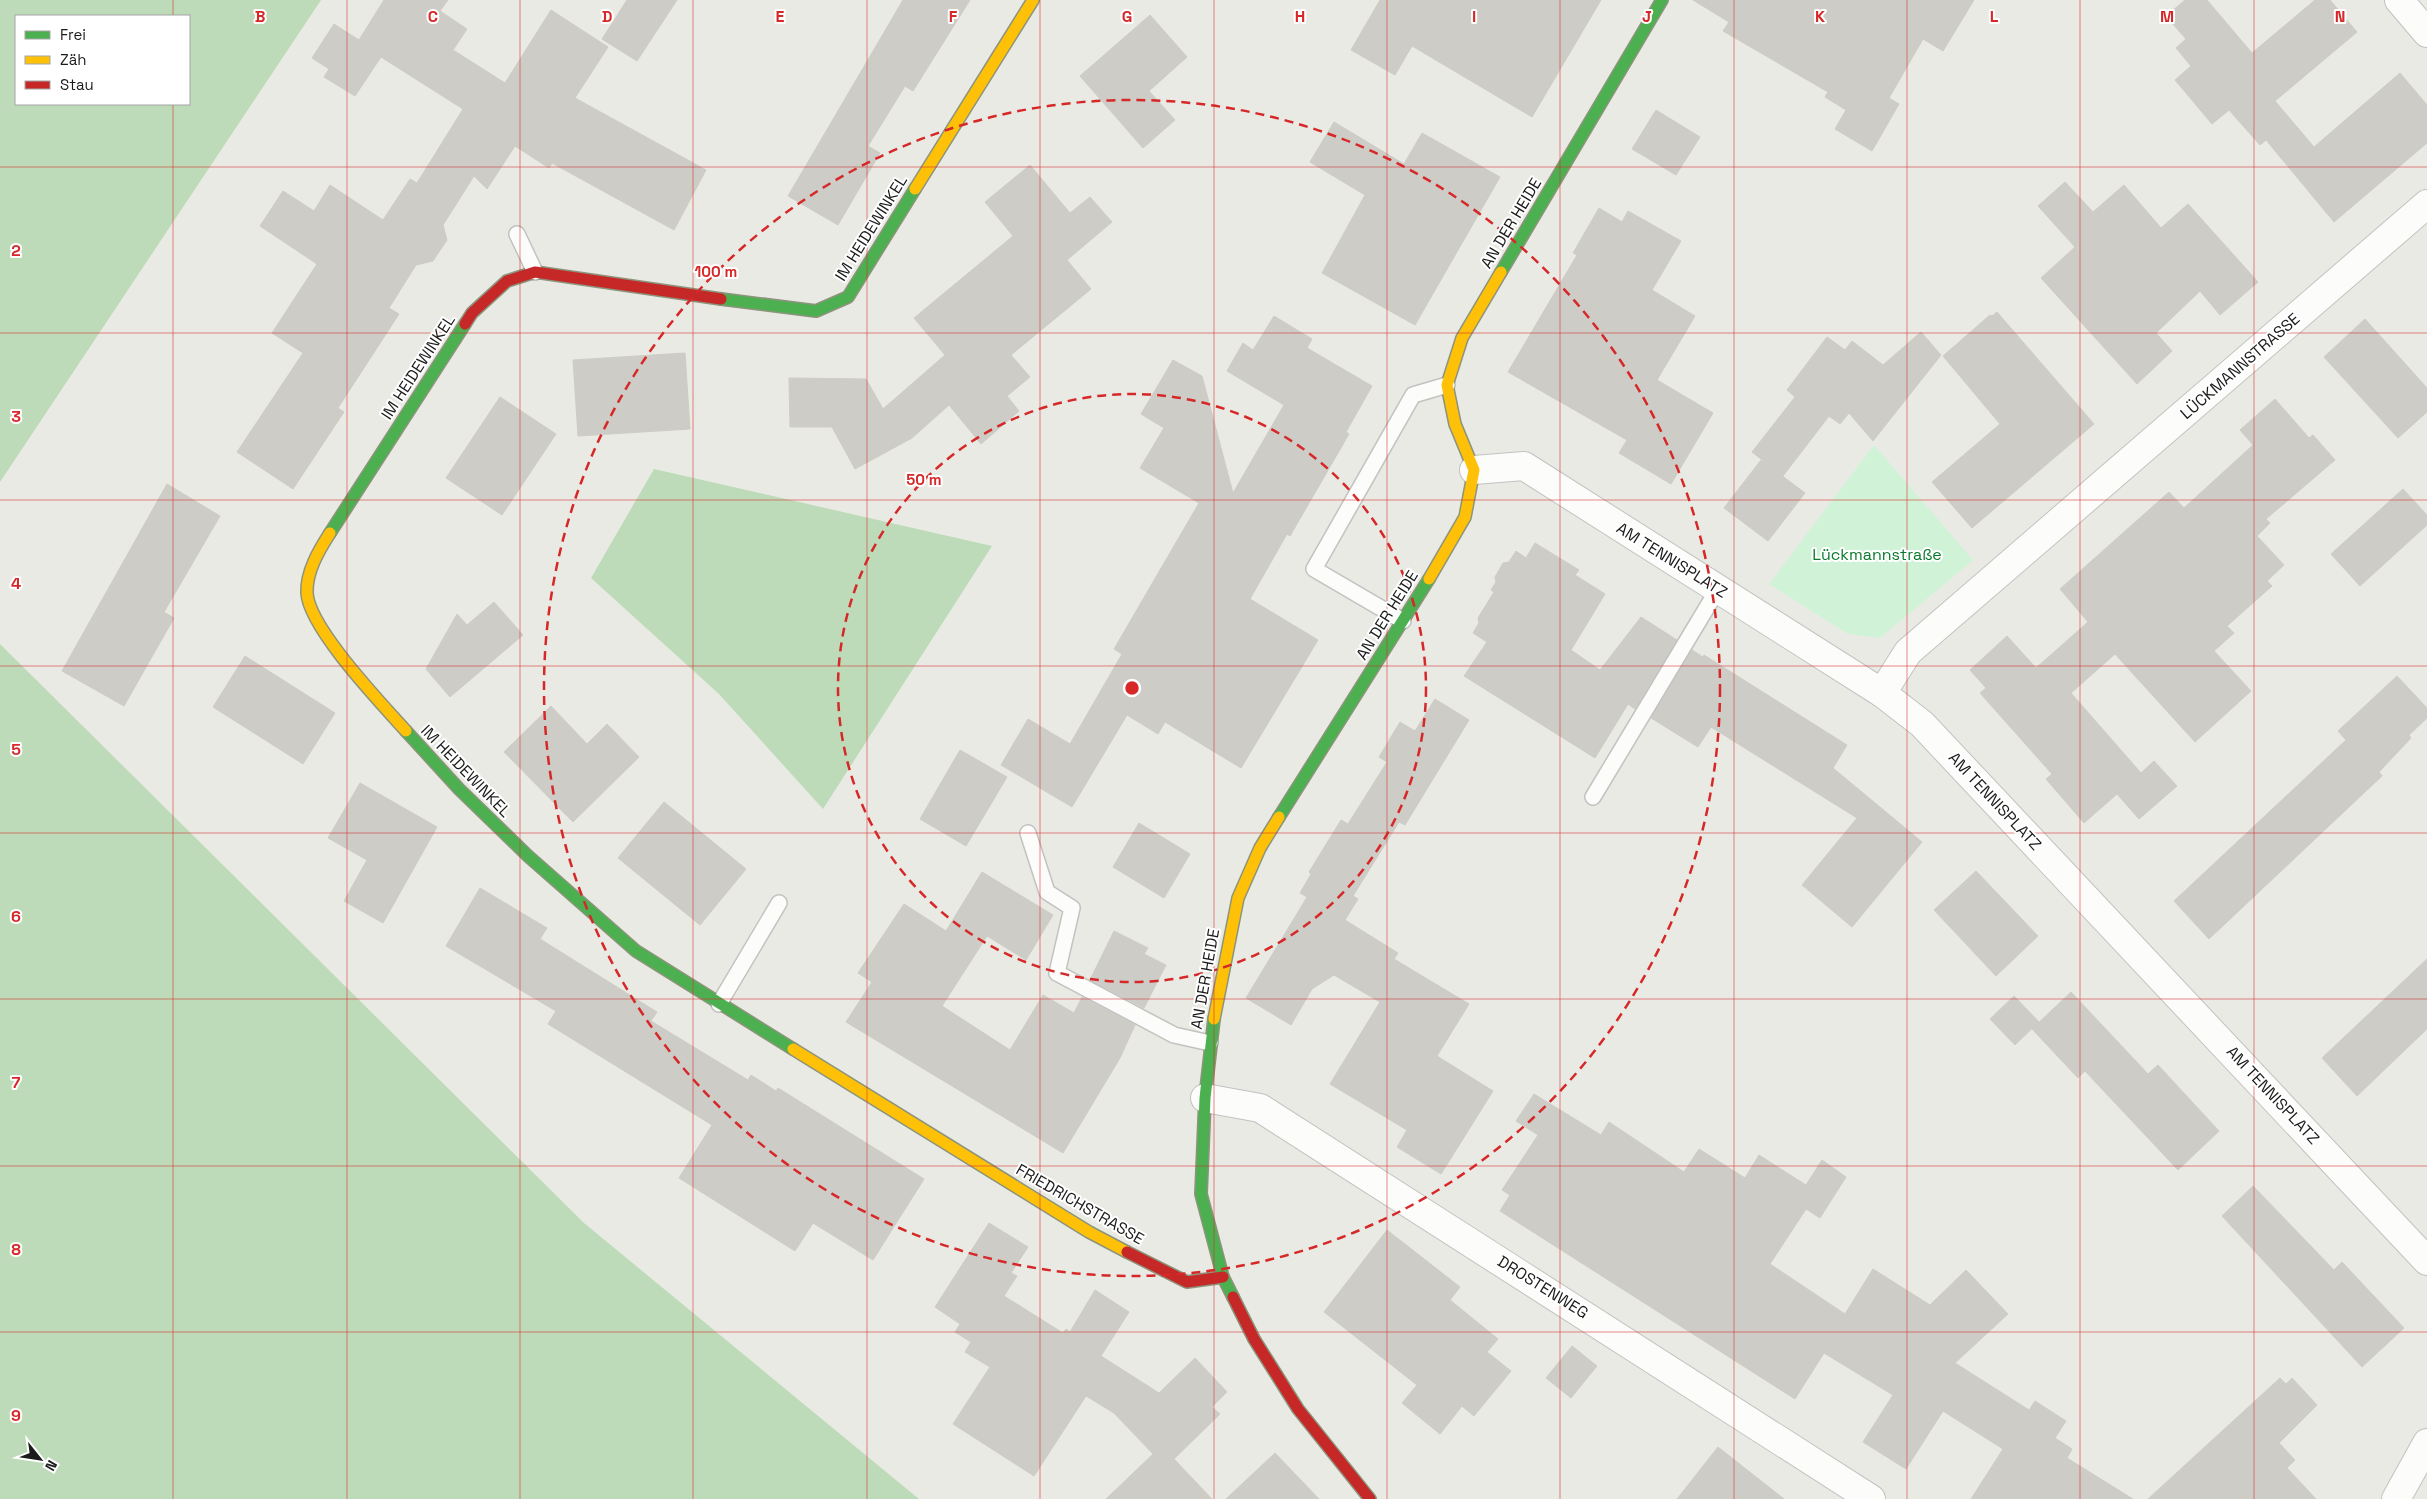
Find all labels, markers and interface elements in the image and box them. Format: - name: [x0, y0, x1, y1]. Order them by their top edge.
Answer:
- text: B: [255, 6, 265, 27]
- text: C: [428, 6, 438, 27]
- text: D: [602, 6, 612, 27]
- text: E: [776, 6, 785, 27]
- text: F: [949, 6, 958, 27]
- text: G: [1122, 6, 1132, 27]
- text: H: [1295, 6, 1305, 27]
- text: I: [1472, 6, 1476, 27]
- text: J: [1642, 6, 1652, 27]
- text: K: [1815, 6, 1825, 27]
- text: L: [1990, 6, 1999, 27]
- text: M: [2160, 6, 2174, 27]
- text: N: [2335, 6, 2345, 27]
- legend: [15, 15, 190, 105]
- text: Frei: [60, 25, 86, 44]
- text: Zäh: [60, 50, 86, 69]
- text: Stau: [60, 75, 94, 94]
- street label: IM HEIDEWINKEL: [830, 171, 912, 285]
- street label: AN DER HEIDE: [1476, 174, 1546, 272]
- text: 2: [11, 240, 21, 261]
- text: 100 m: [695, 262, 737, 281]
- street label: LÜCKMANNSTRASSE: [2176, 308, 2304, 424]
- street label: IM HEIDEWINKEL: [376, 310, 460, 423]
- text: 3: [11, 406, 21, 427]
- text: 50 m: [906, 470, 942, 489]
- street label: AM TENNISPLATZ: [1613, 517, 1731, 603]
- park label: Lückmannstraße: [1812, 544, 1942, 565]
- street label: AN DER HEIDE: [1351, 566, 1423, 664]
- text: 4: [11, 573, 21, 594]
- centre of rings: [1123, 679, 1141, 697]
- street label: IM HEIDEWINKEL: [416, 720, 516, 822]
- text: 5: [11, 739, 21, 760]
- street label: AM TENNISPLATZ: [1944, 747, 2046, 855]
- text: 6: [11, 906, 21, 927]
- street label: AN DER HEIDE: [1186, 927, 1224, 1031]
- street label: AM TENNISPLATZ: [2222, 1041, 2324, 1149]
- text: 7: [12, 1072, 21, 1093]
- street label: FRIEDRICHSTRASSE: [1012, 1159, 1148, 1249]
- text: 8: [11, 1239, 21, 1260]
- street label: DROSTENWEG: [1494, 1251, 1592, 1323]
- text: 9: [11, 1405, 21, 1426]
- north arrow: [15, 1434, 65, 1484]
- text: N: [41, 1457, 61, 1474]

